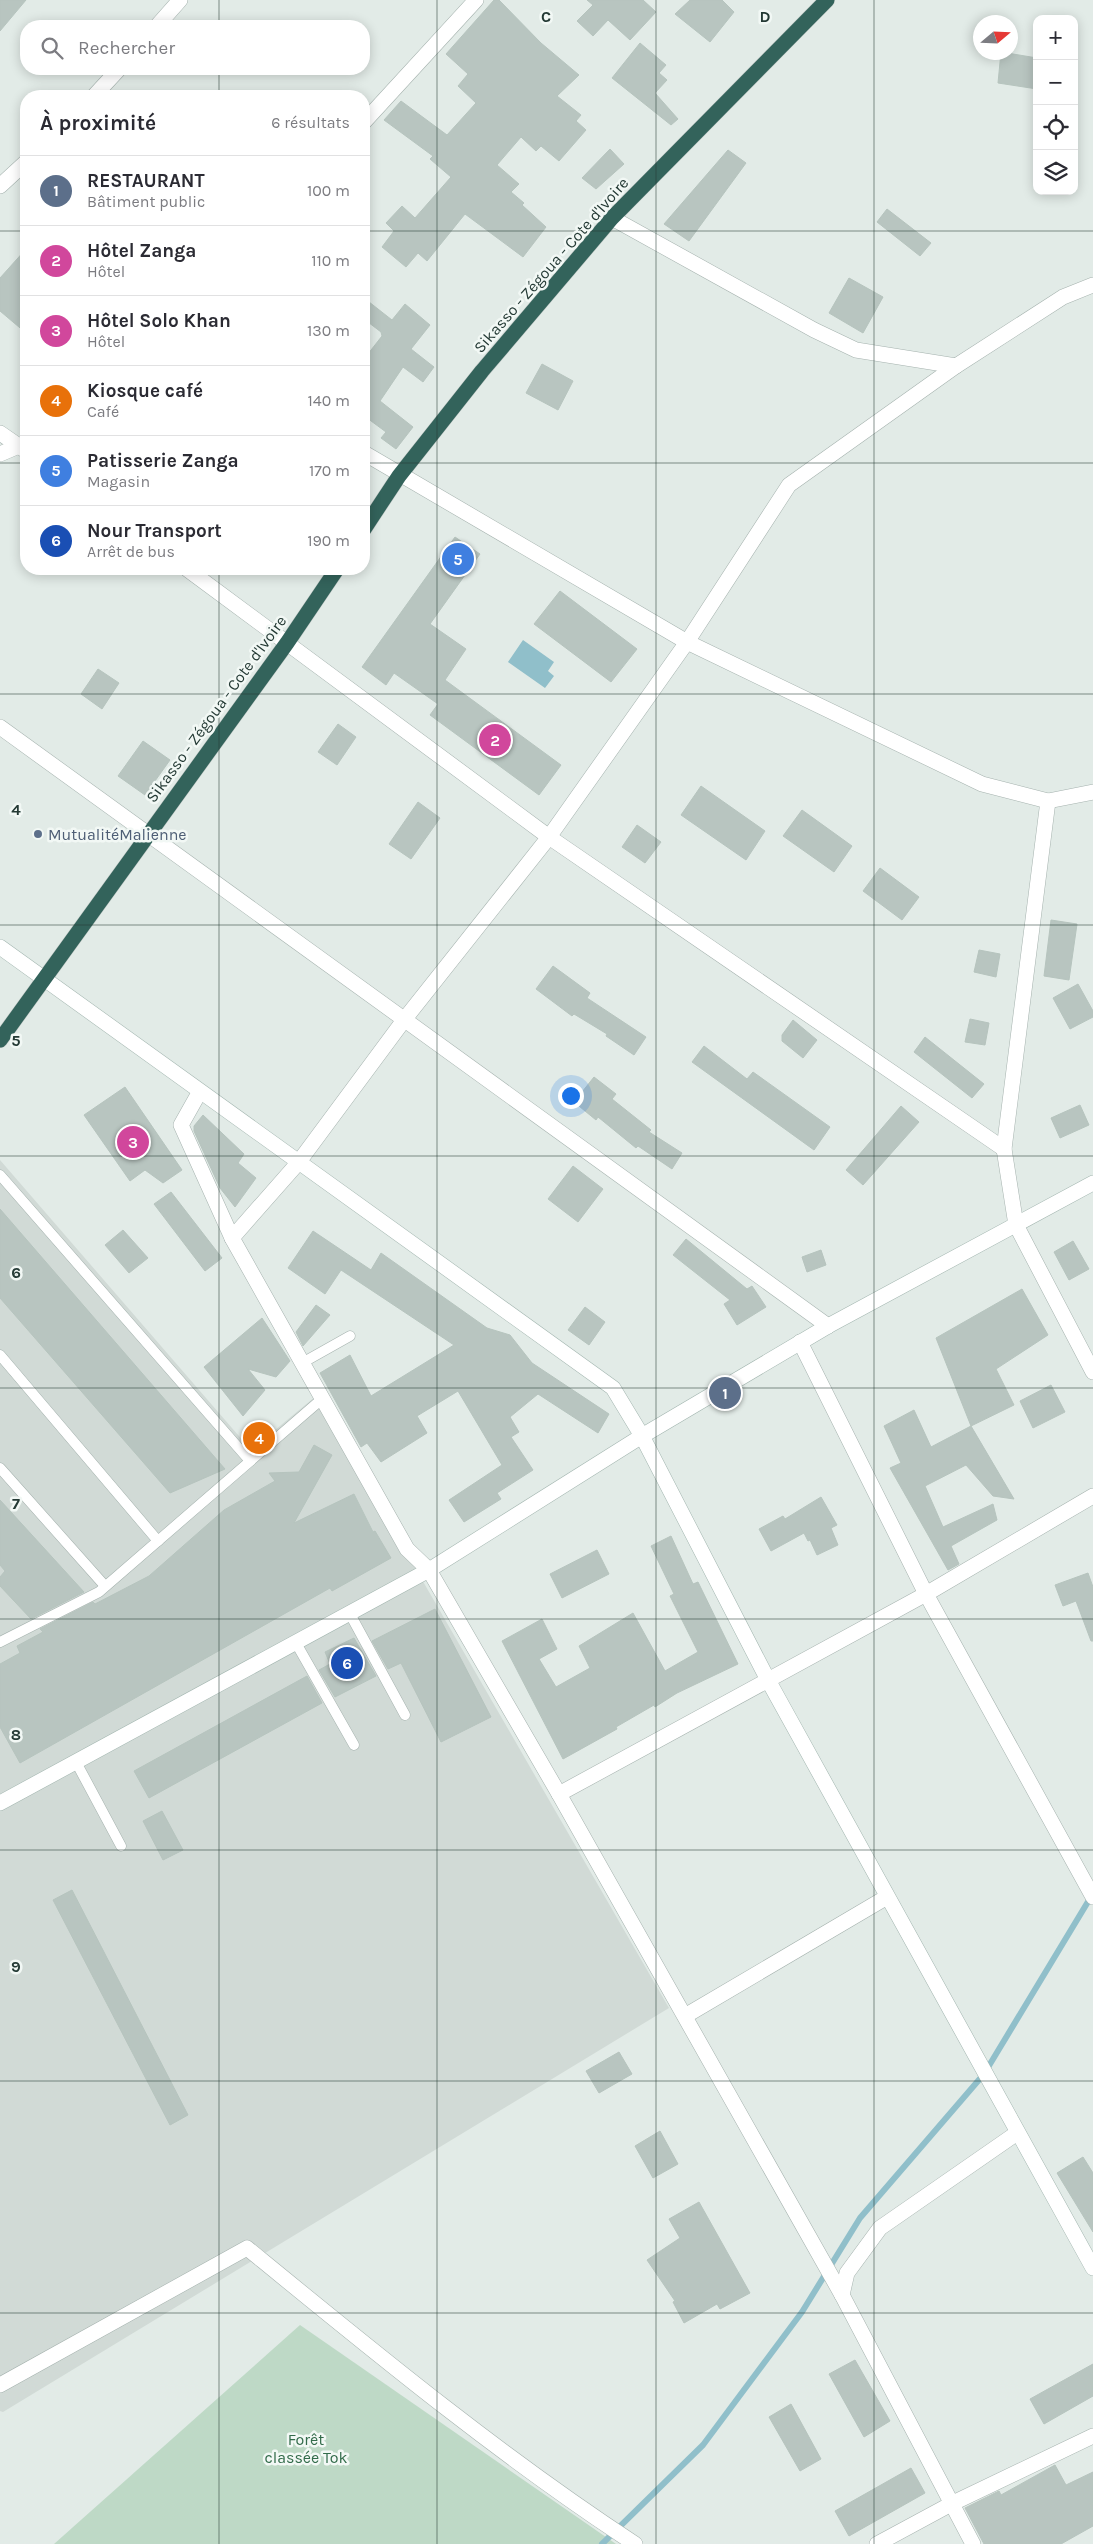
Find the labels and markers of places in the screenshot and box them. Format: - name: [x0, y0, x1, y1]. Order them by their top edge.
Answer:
- pin: 5: [442, 540, 474, 578]
- pin: 2: [479, 721, 511, 759]
- place label: MutualitéMalienne: [48, 825, 187, 844]
- marker: MutualitéMalienne: [32, 828, 44, 840]
- pin: 3: [117, 1123, 149, 1161]
- pin: 1: [709, 1374, 741, 1412]
- pin: 4: [243, 1419, 275, 1457]
- pin: 6: [331, 1644, 363, 1682]

